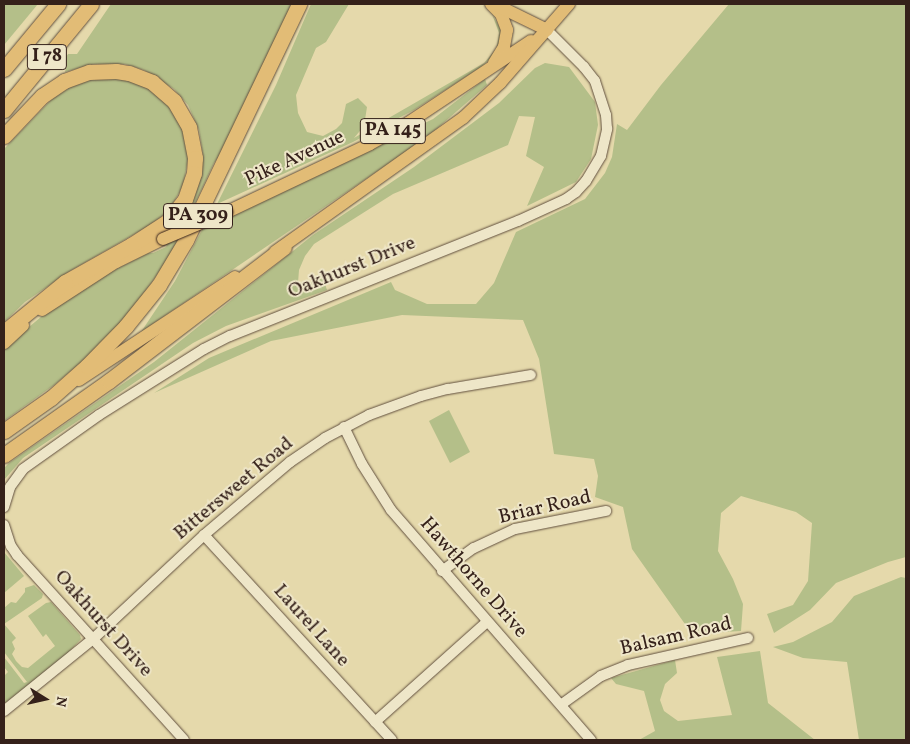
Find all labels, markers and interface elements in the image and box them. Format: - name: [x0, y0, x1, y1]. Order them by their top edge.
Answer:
- road number: I 78: [26, 41, 68, 74]
- road number: PA 145: [359, 114, 427, 148]
- street label: Pike Avenue: [241, 125, 349, 193]
- road number: PA 309: [163, 200, 233, 232]
- street label: Oakhurst Drive: [285, 231, 419, 305]
- street label: Bittersweet Road: [169, 432, 299, 546]
- street label: Briar Road: [496, 486, 594, 530]
- street label: Hawthorne Drive: [414, 513, 532, 643]
- street label: Oakhurst Drive: [49, 566, 157, 682]
- street label: Laurel Lane: [268, 580, 354, 672]
- street label: Balsam Road: [618, 613, 734, 661]
- north arrow: [20, 674, 70, 724]
- text: N: [50, 695, 71, 708]

